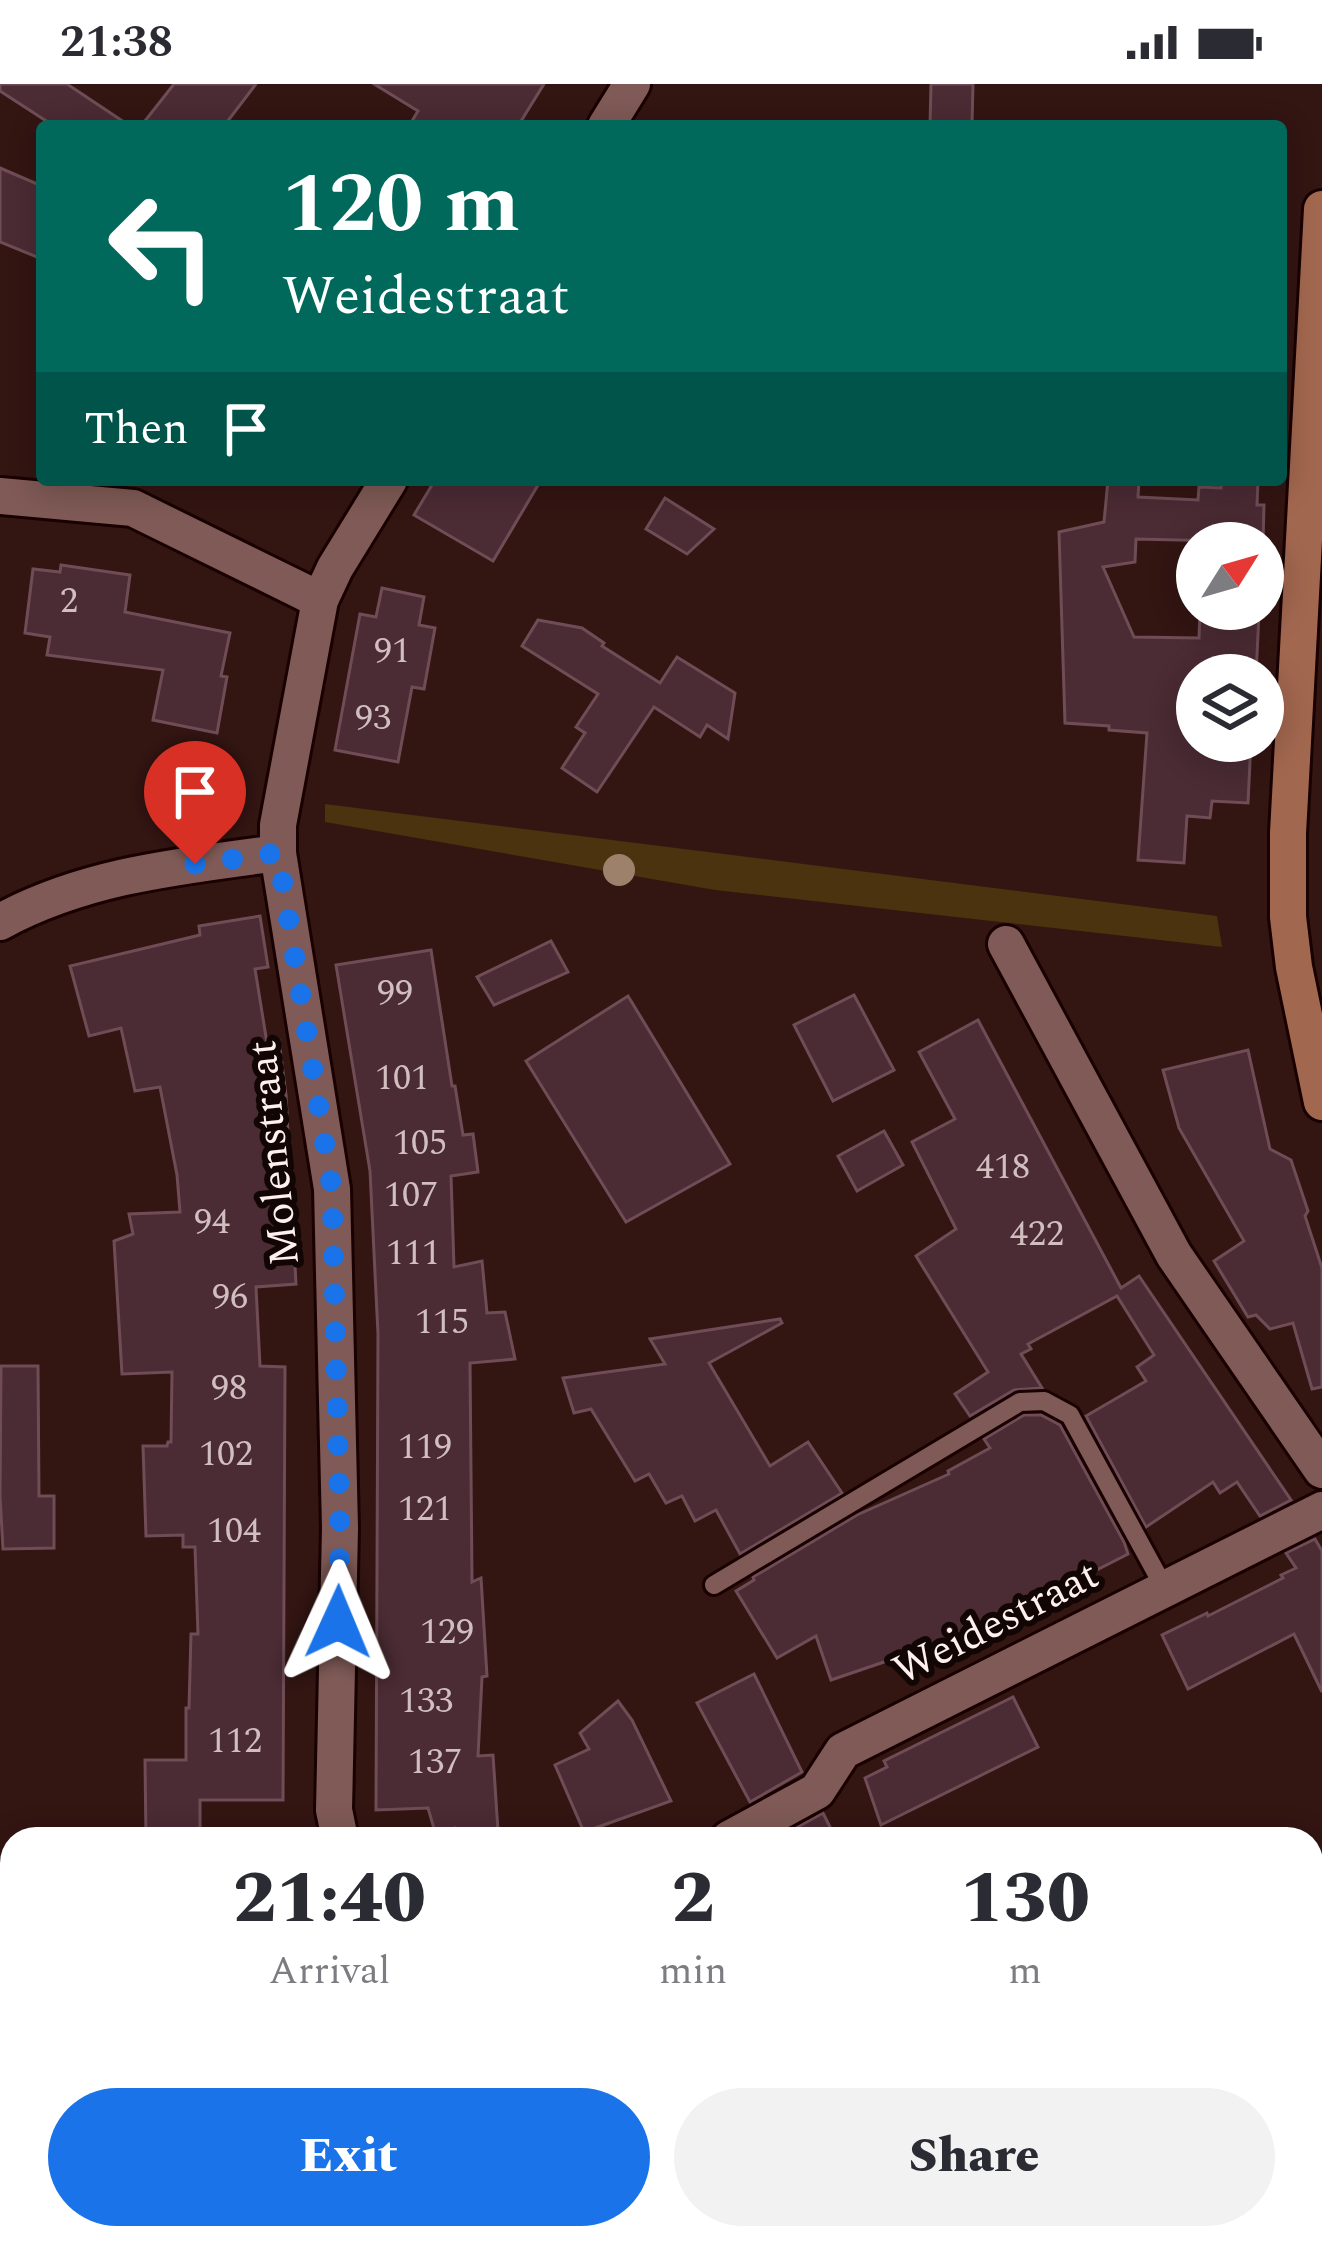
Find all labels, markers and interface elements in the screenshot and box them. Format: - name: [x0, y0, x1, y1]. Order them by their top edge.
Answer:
- text: 21:38: [60, 8, 173, 77]
- text: 120 m: [282, 141, 520, 269]
- icon: left: [84, 168, 240, 324]
- text: Weidestraat: [282, 256, 570, 338]
- text: Then: [84, 395, 189, 464]
- icon: arrive: [213, 396, 279, 462]
- north arrow: [1176, 522, 1284, 630]
- map controls: [1176, 522, 1284, 762]
- house number: 2: [60, 574, 78, 629]
- house number: 91: [374, 624, 410, 679]
- button: layers: [1176, 654, 1284, 762]
- house number: 93: [355, 691, 391, 746]
- pin: [144, 741, 246, 864]
- icon: arrive: [162, 759, 228, 825]
- house number: 99: [377, 966, 413, 1021]
- street label: Molenstraat: [231, 1037, 317, 1269]
- house number: 101: [375, 1051, 429, 1106]
- house number: 105: [393, 1116, 447, 1171]
- house number: 418: [976, 1140, 1030, 1195]
- house number: 107: [384, 1168, 438, 1223]
- house number: 94: [194, 1195, 230, 1250]
- house number: 422: [1010, 1207, 1064, 1262]
- house number: 111: [386, 1226, 440, 1281]
- house number: 96: [212, 1270, 248, 1325]
- house number: 115: [415, 1295, 469, 1350]
- house number: 98: [211, 1361, 247, 1416]
- house number: 119: [398, 1420, 452, 1475]
- house number: 102: [199, 1427, 253, 1482]
- house number: 121: [398, 1482, 452, 1537]
- house number: 104: [207, 1504, 261, 1559]
- street label: Weidestraat: [882, 1544, 1110, 1702]
- position arrow: [275, 1559, 401, 1685]
- house number: 129: [420, 1605, 474, 1660]
- house number: 133: [399, 1674, 453, 1729]
- house number: 112: [208, 1714, 262, 1769]
- house number: 137: [408, 1735, 462, 1790]
- text: 21:40: [233, 1845, 426, 1954]
- text: 2: [672, 1845, 715, 1954]
- text: 130: [960, 1845, 1090, 1954]
- text: Arrival: [269, 1942, 390, 2001]
- text: min: [659, 1942, 727, 2001]
- text: m: [1008, 1942, 1042, 2001]
- button: Exit: [48, 2088, 650, 2226]
- button: Share: [674, 2088, 1275, 2226]

